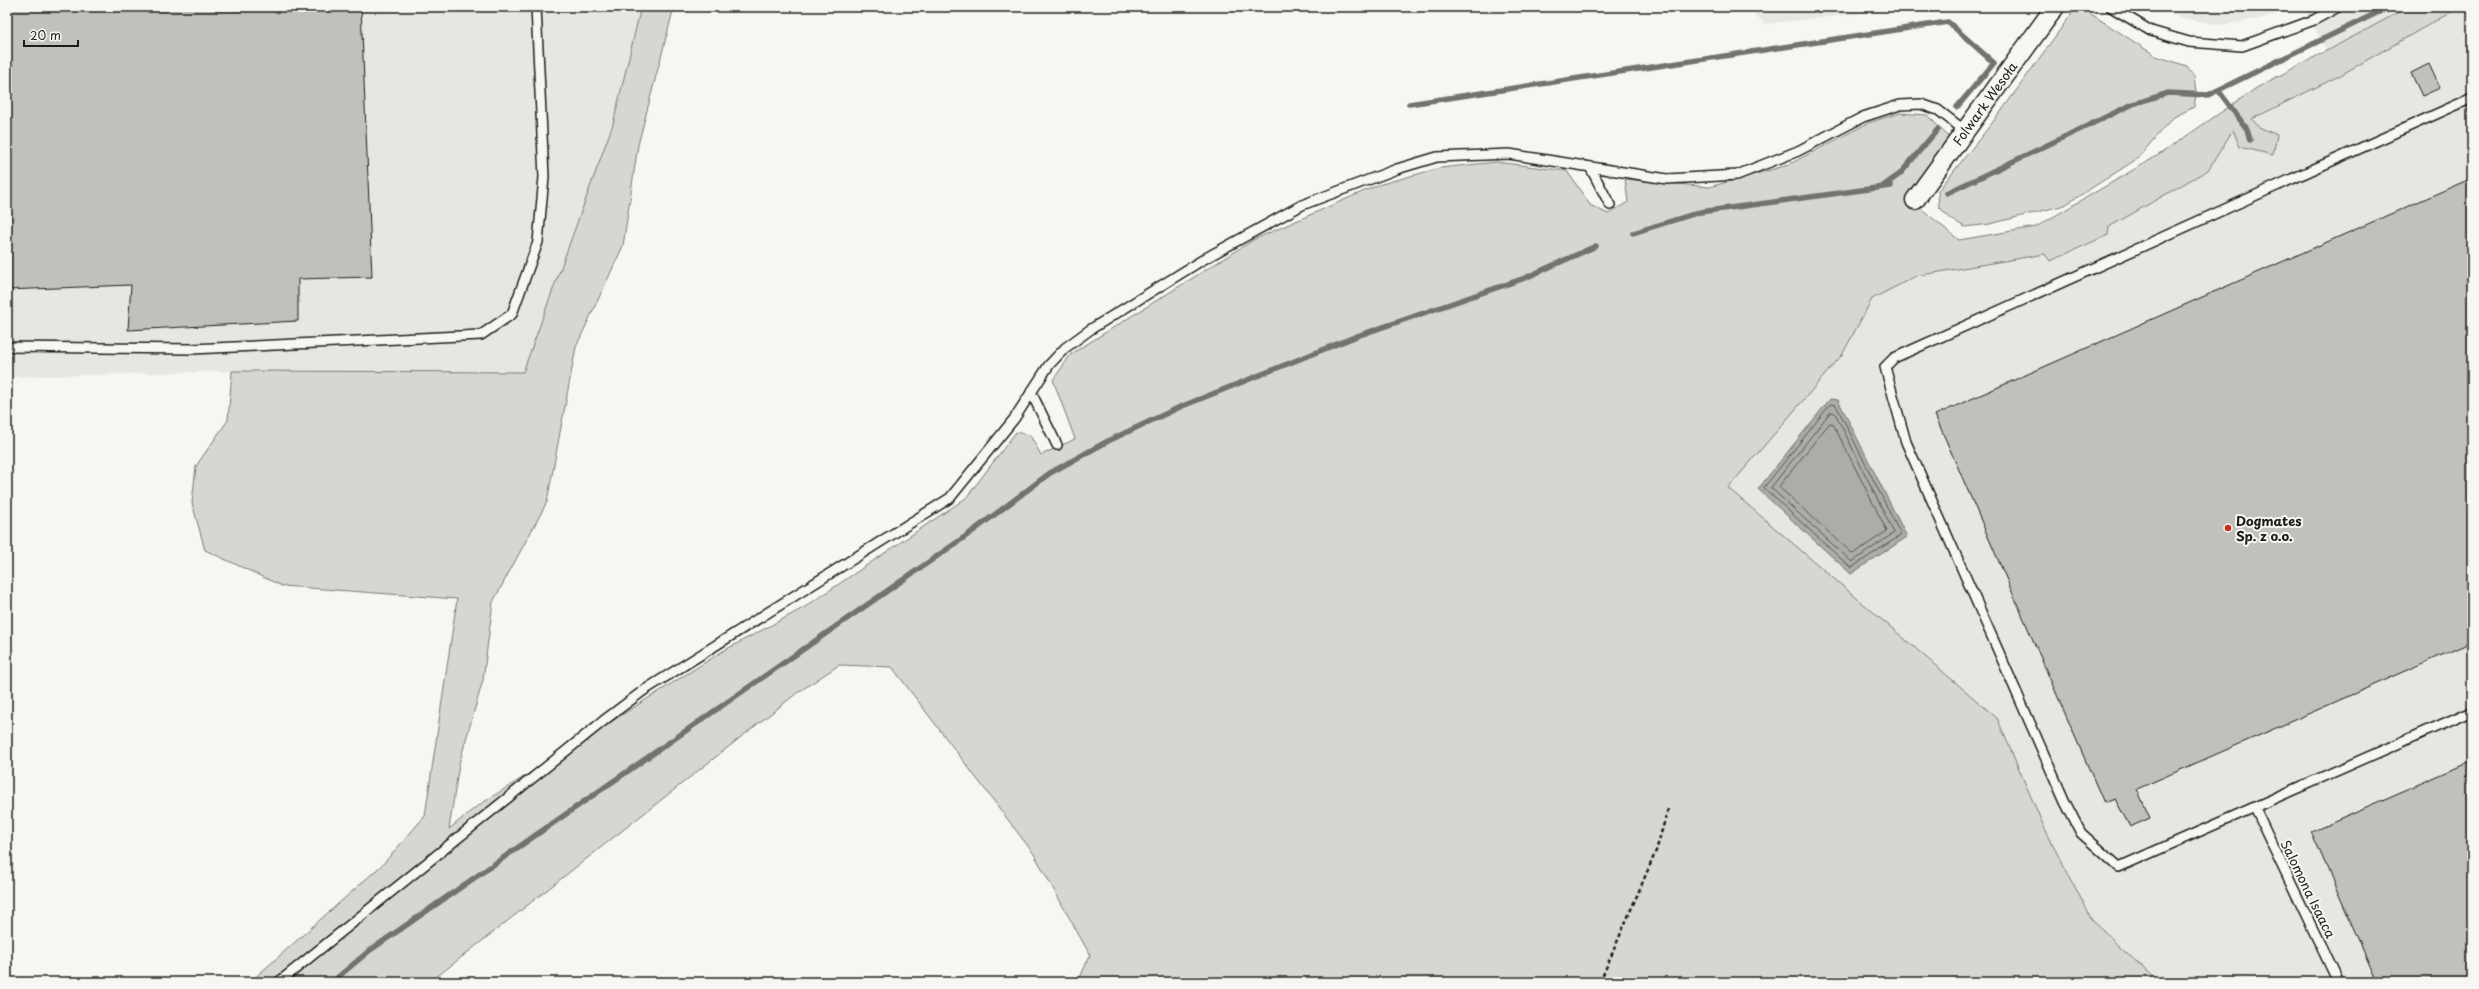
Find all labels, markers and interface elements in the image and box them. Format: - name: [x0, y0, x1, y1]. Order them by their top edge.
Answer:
- scale bar: [24, 22, 78, 48]
- text: 20 m: [30, 26, 61, 44]
- street label: Folwark Wesoła: [1948, 57, 2022, 149]
- place label: Dogmates Sp. z o.o.: [2236, 511, 2302, 545]
- marker: Dogmates Sp. z o.o.: [2223, 523, 2233, 533]
- street label: Salomona Isaaca: [2276, 836, 2341, 942]

